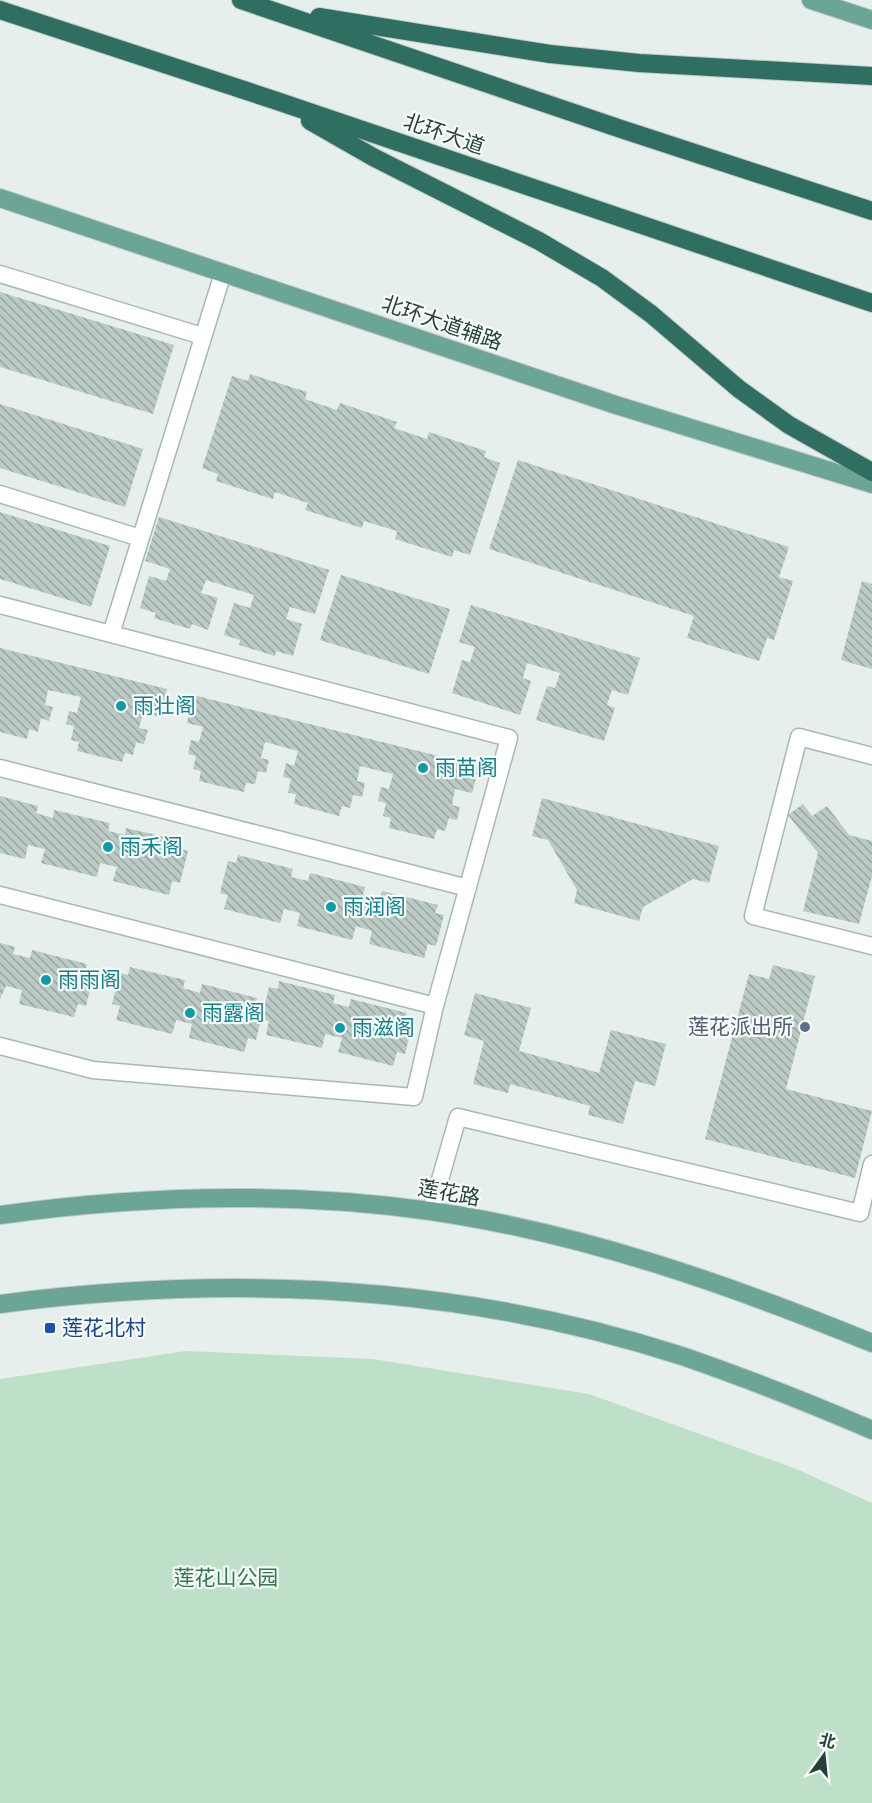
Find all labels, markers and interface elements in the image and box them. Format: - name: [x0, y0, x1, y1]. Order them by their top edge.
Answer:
- street label: 北环大道: [400, 109, 488, 159]
- street label: 北环大道辅路: [379, 291, 505, 355]
- place label: 雨壮阁: [133, 694, 196, 718]
- marker: 雨壮阁: [114, 699, 128, 713]
- place label: 雨苗阁: [435, 756, 498, 780]
- marker: 雨苗阁: [416, 761, 430, 775]
- place label: 雨禾阁: [120, 835, 183, 859]
- marker: 雨禾阁: [101, 840, 115, 854]
- place label: 雨润阁: [343, 895, 406, 919]
- marker: 雨润阁: [324, 900, 338, 914]
- place label: 雨雨阁: [58, 968, 121, 992]
- marker: 雨雨阁: [39, 973, 53, 987]
- place label: 雨露阁: [202, 1001, 265, 1025]
- marker: 雨露阁: [183, 1006, 197, 1020]
- place label: 莲花派出所: [688, 1015, 793, 1039]
- place label: 雨滋阁: [352, 1016, 415, 1040]
- marker: 莲花派出所: [798, 1020, 812, 1034]
- marker: 雨滋阁: [333, 1021, 347, 1035]
- street label: 莲花路: [416, 1176, 482, 1210]
- place label: 莲花北村: [62, 1316, 146, 1340]
- marker: 莲花北村: [43, 1321, 57, 1335]
- park label: 莲花山公园: [174, 1566, 279, 1590]
- north arrow: [794, 1725, 854, 1785]
- text: 北: [818, 1730, 838, 1752]

